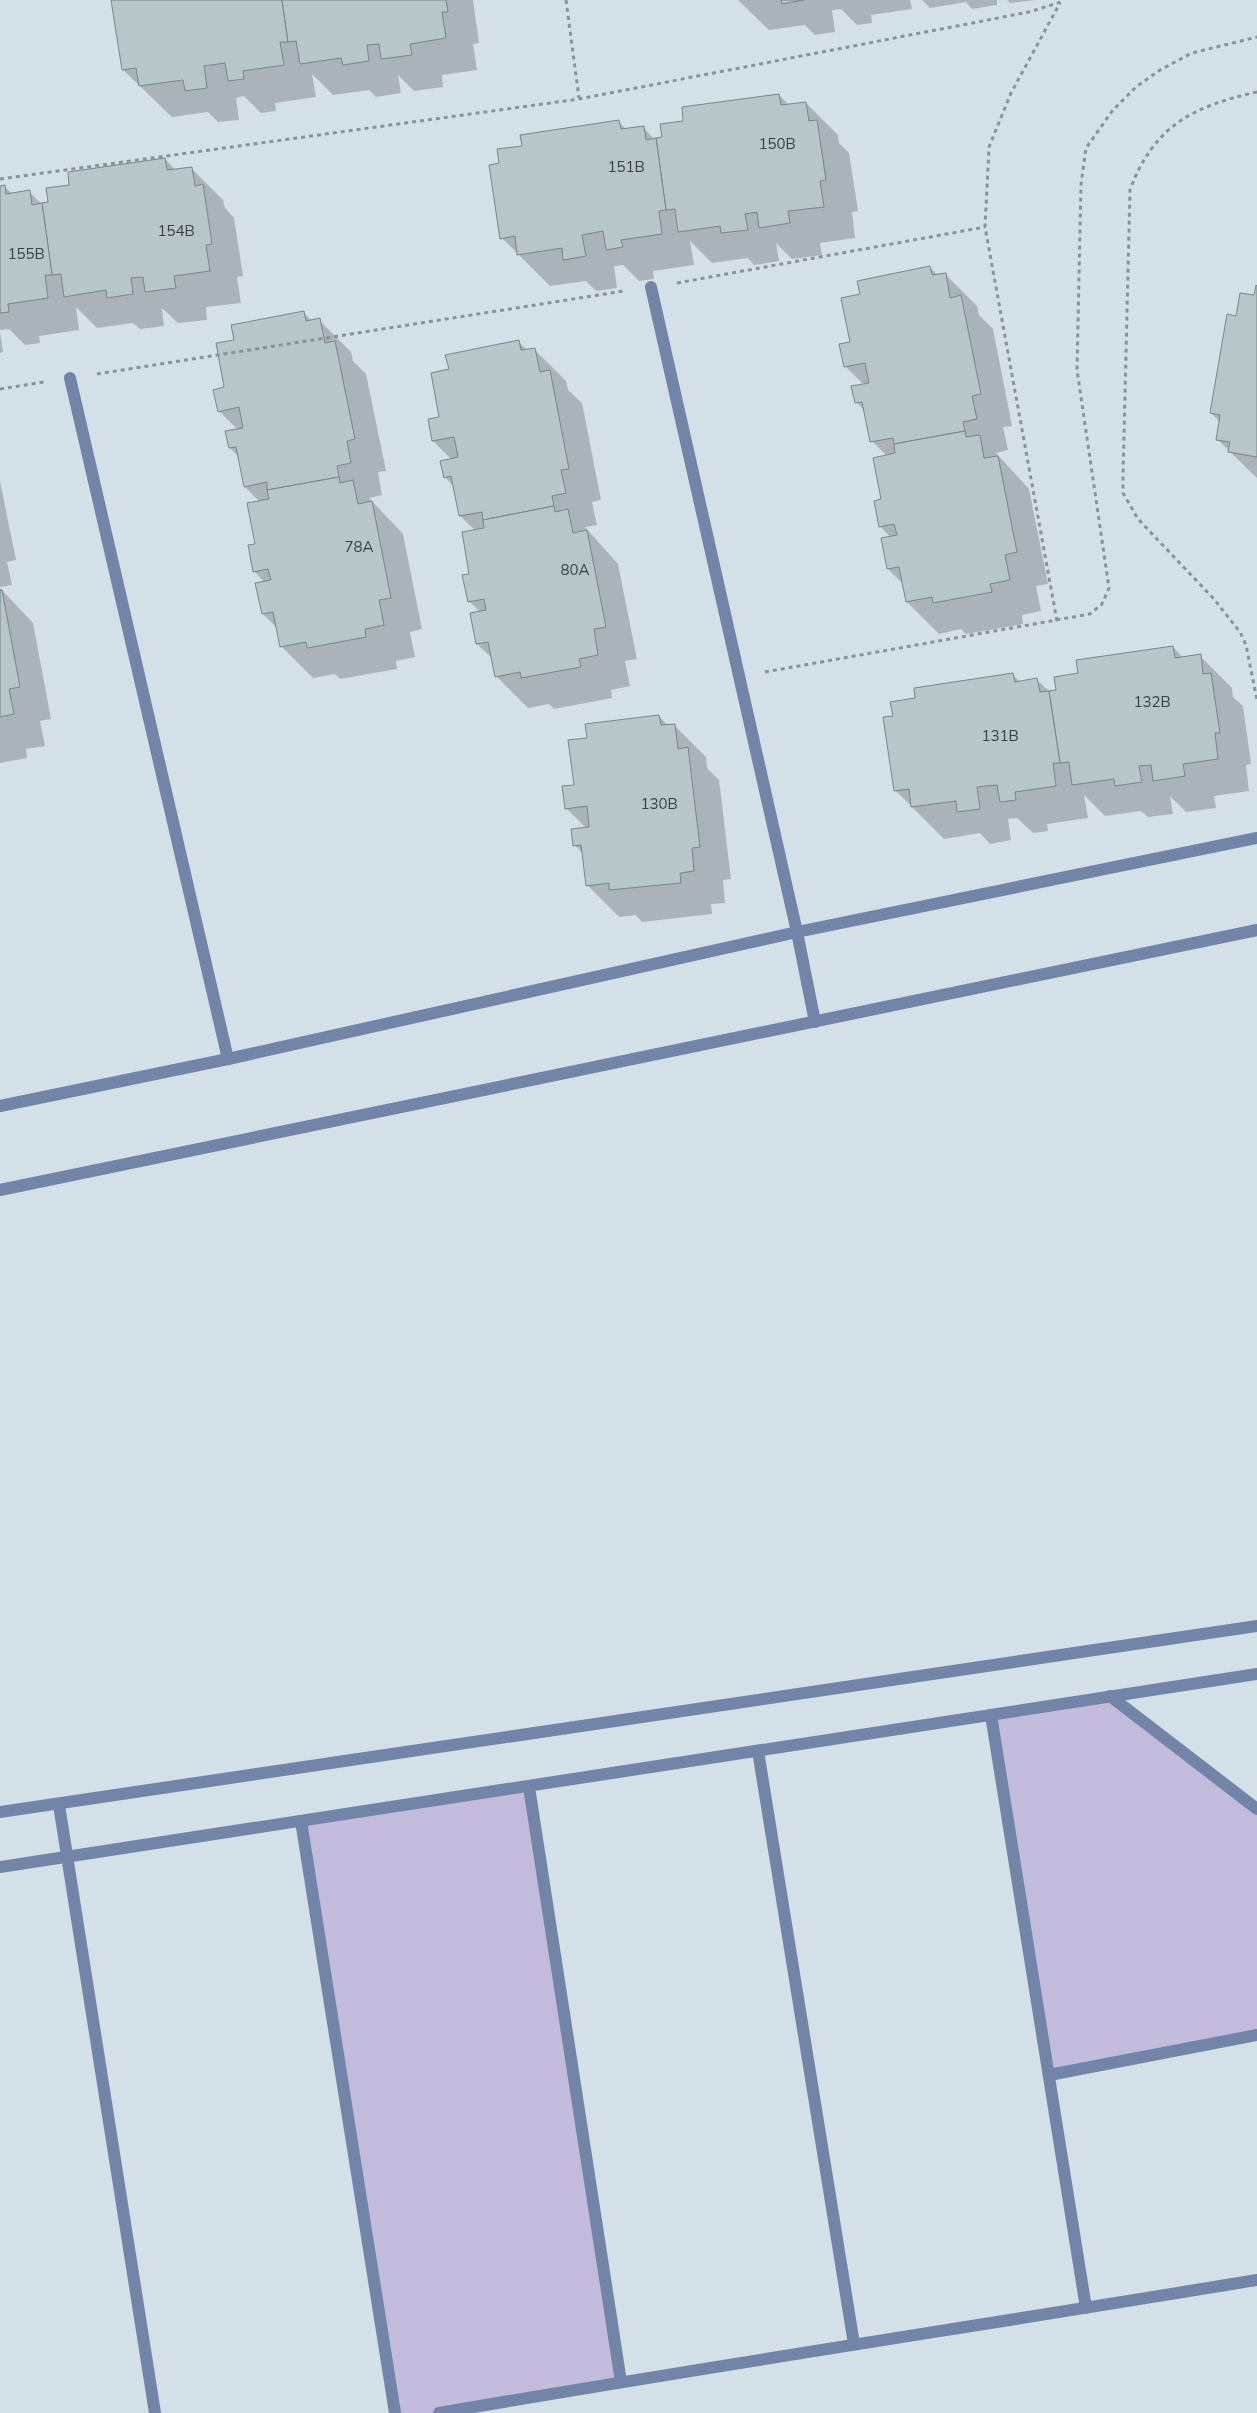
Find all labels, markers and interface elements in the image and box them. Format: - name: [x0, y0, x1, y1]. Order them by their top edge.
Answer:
- house number: 150B: [758, 134, 796, 153]
- house number: 151B: [607, 157, 645, 176]
- house number: 154B: [157, 221, 195, 240]
- house number: 155B: [7, 244, 45, 263]
- house number: 78A: [344, 537, 374, 556]
- house number: 80A: [560, 560, 590, 579]
- house number: 132B: [1133, 692, 1171, 711]
- house number: 131B: [981, 726, 1019, 745]
- house number: 130B: [640, 794, 678, 813]

